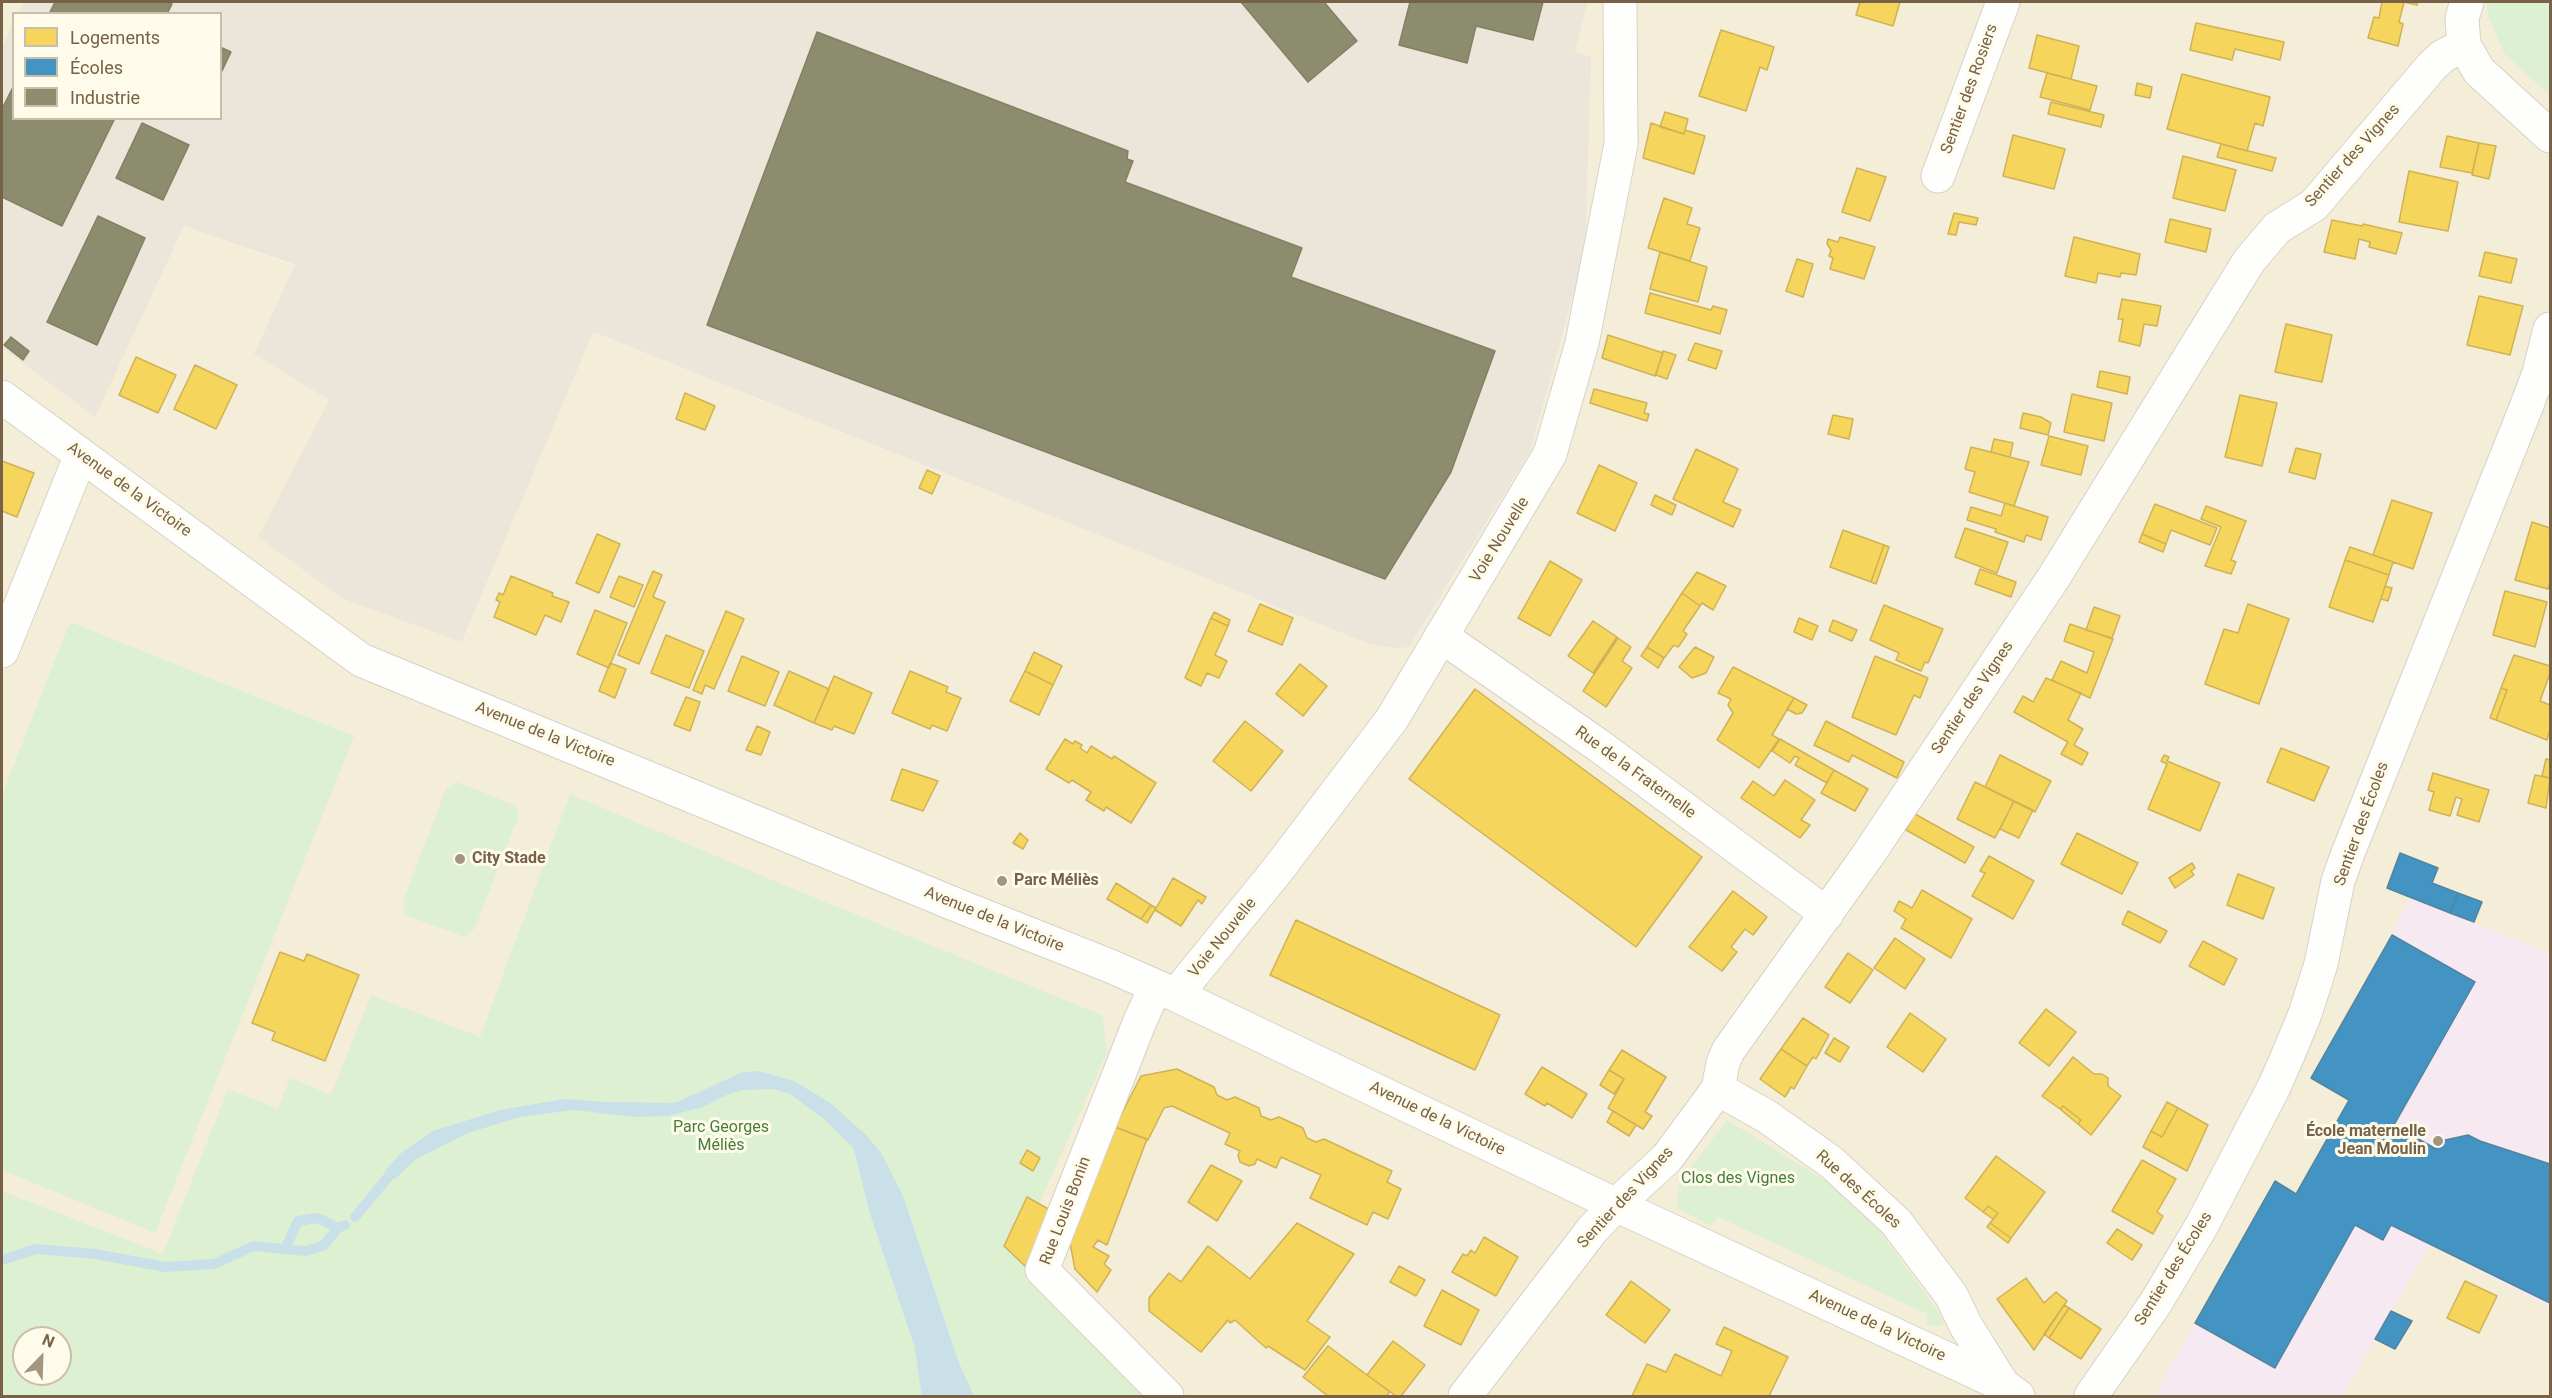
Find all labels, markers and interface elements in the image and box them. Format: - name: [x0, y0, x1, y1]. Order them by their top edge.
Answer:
- legend: [12, 12, 222, 120]
- street label: Sentier des Rosiers: [1938, 21, 2002, 157]
- text: Logements: [70, 27, 160, 48]
- text: Écoles: [70, 57, 123, 78]
- text: Industrie: [70, 87, 140, 108]
- street label: Sentier des Vignes: [2302, 100, 2404, 212]
- street label: Avenue de la Victoire: [63, 439, 195, 541]
- street label: Voie Nouvelle: [1466, 494, 1534, 586]
- street label: Sentier des Vignes: [1928, 638, 2018, 758]
- street label: Avenue de la Victoire: [472, 698, 618, 772]
- street label: Rue de la Fraternelle: [1571, 723, 1699, 823]
- street label: Sentier des Écoles: [2331, 759, 2393, 889]
- place label: City Stade: [472, 849, 546, 869]
- marker: City Stade: [453, 852, 467, 866]
- place label: Parc Méliès: [1014, 871, 1099, 891]
- marker: Parc Méliès: [995, 874, 1009, 888]
- street label: Avenue de la Victoire: [921, 883, 1067, 957]
- street label: Voie Nouvelle: [1185, 894, 1261, 982]
- street label: Avenue de la Victoire: [1366, 1078, 1508, 1160]
- park label: Parc Georges Méliès: [673, 1118, 769, 1156]
- place label: École maternelle Jean Moulin: [2306, 1122, 2426, 1160]
- marker: École maternelle Jean Moulin: [2431, 1134, 2445, 1148]
- street label: Sentier des Vignes: [1574, 1143, 1678, 1253]
- street label: Rue des Écoles: [1811, 1147, 1905, 1233]
- street label: Rue Louis Bonin: [1037, 1154, 1095, 1268]
- park label: Clos des Vignes: [1681, 1169, 1795, 1189]
- street label: Sentier des Écoles: [2131, 1209, 2217, 1329]
- street label: Avenue de la Victoire: [1806, 1286, 1948, 1366]
- north arrow: [12, 1326, 72, 1386]
- text: N: [40, 1330, 57, 1352]

